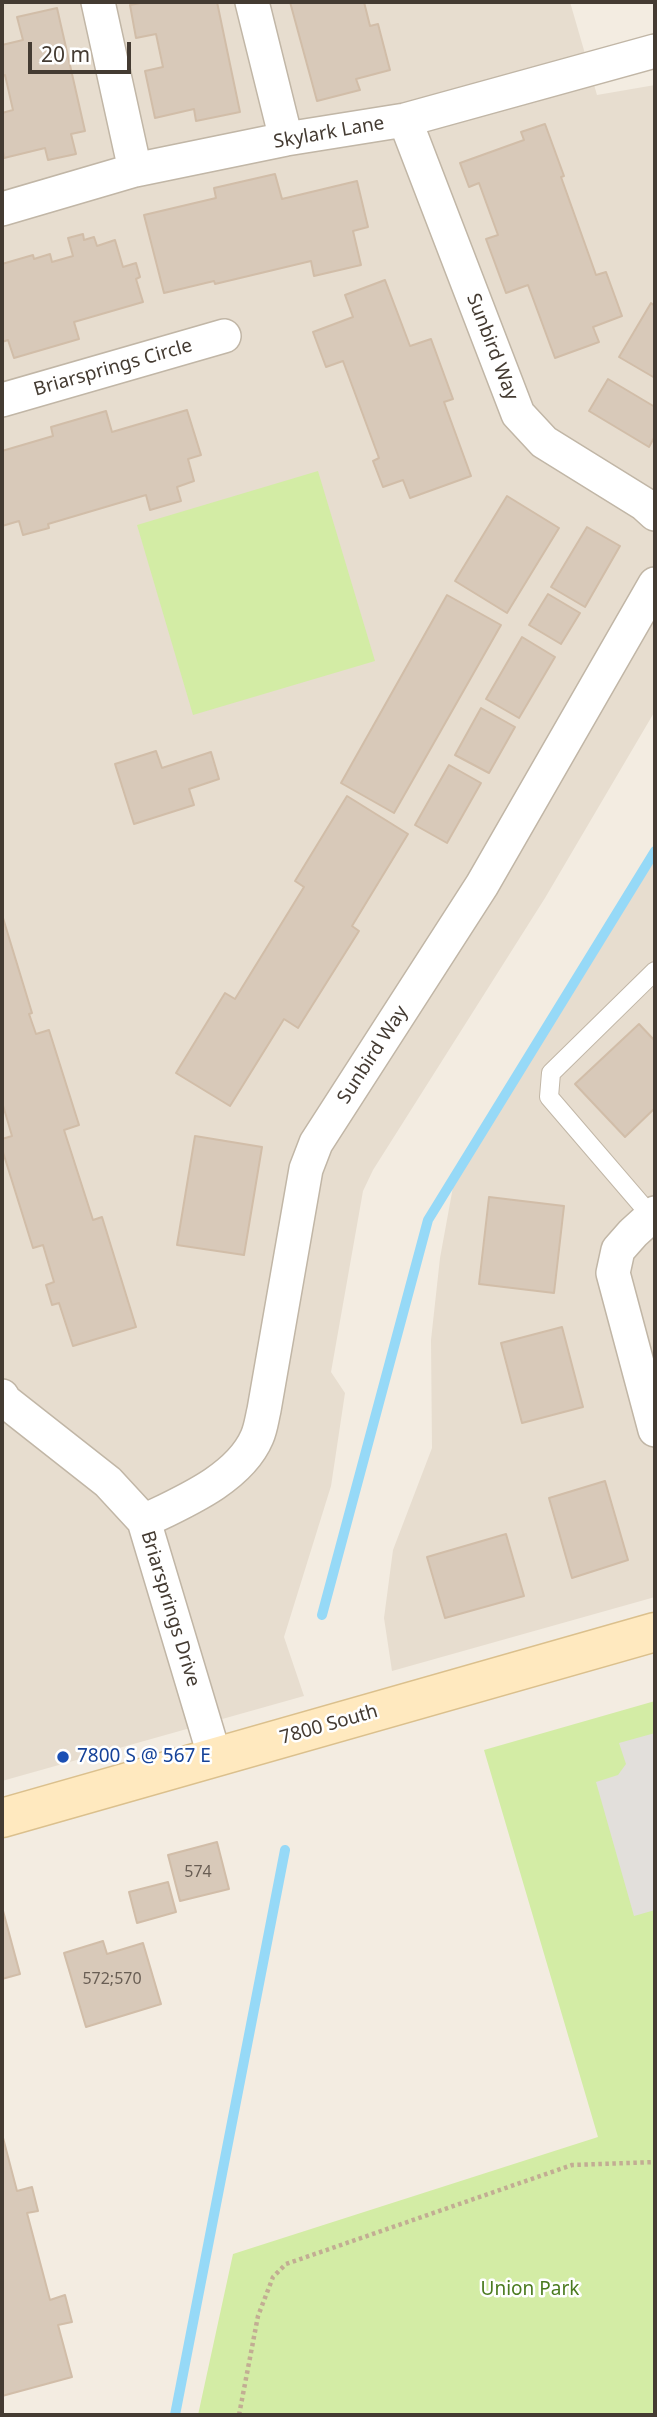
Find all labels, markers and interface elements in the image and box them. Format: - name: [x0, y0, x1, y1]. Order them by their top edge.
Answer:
- scale bar: [32, 28, 135, 72]
- text: 20 m: [41, 40, 90, 68]
- street label: Skylark Lane: [272, 112, 386, 154]
- street label: Sunbird Way: [461, 291, 523, 403]
- street label: Briarsprings Circle: [31, 334, 195, 402]
- street label: Sunbird Way: [333, 1002, 413, 1108]
- street label: Briarsprings Drive: [135, 1528, 205, 1690]
- street label: 7800 South: [277, 1700, 381, 1750]
- place label: 7800 S @ 567 E: [77, 1746, 211, 1768]
- marker: 7800 S @ 567 E: [55, 1749, 71, 1765]
- house number: 574: [184, 1862, 212, 1882]
- house number: 572;570: [82, 1969, 142, 1989]
- park label: Union Park: [481, 2279, 579, 2301]

